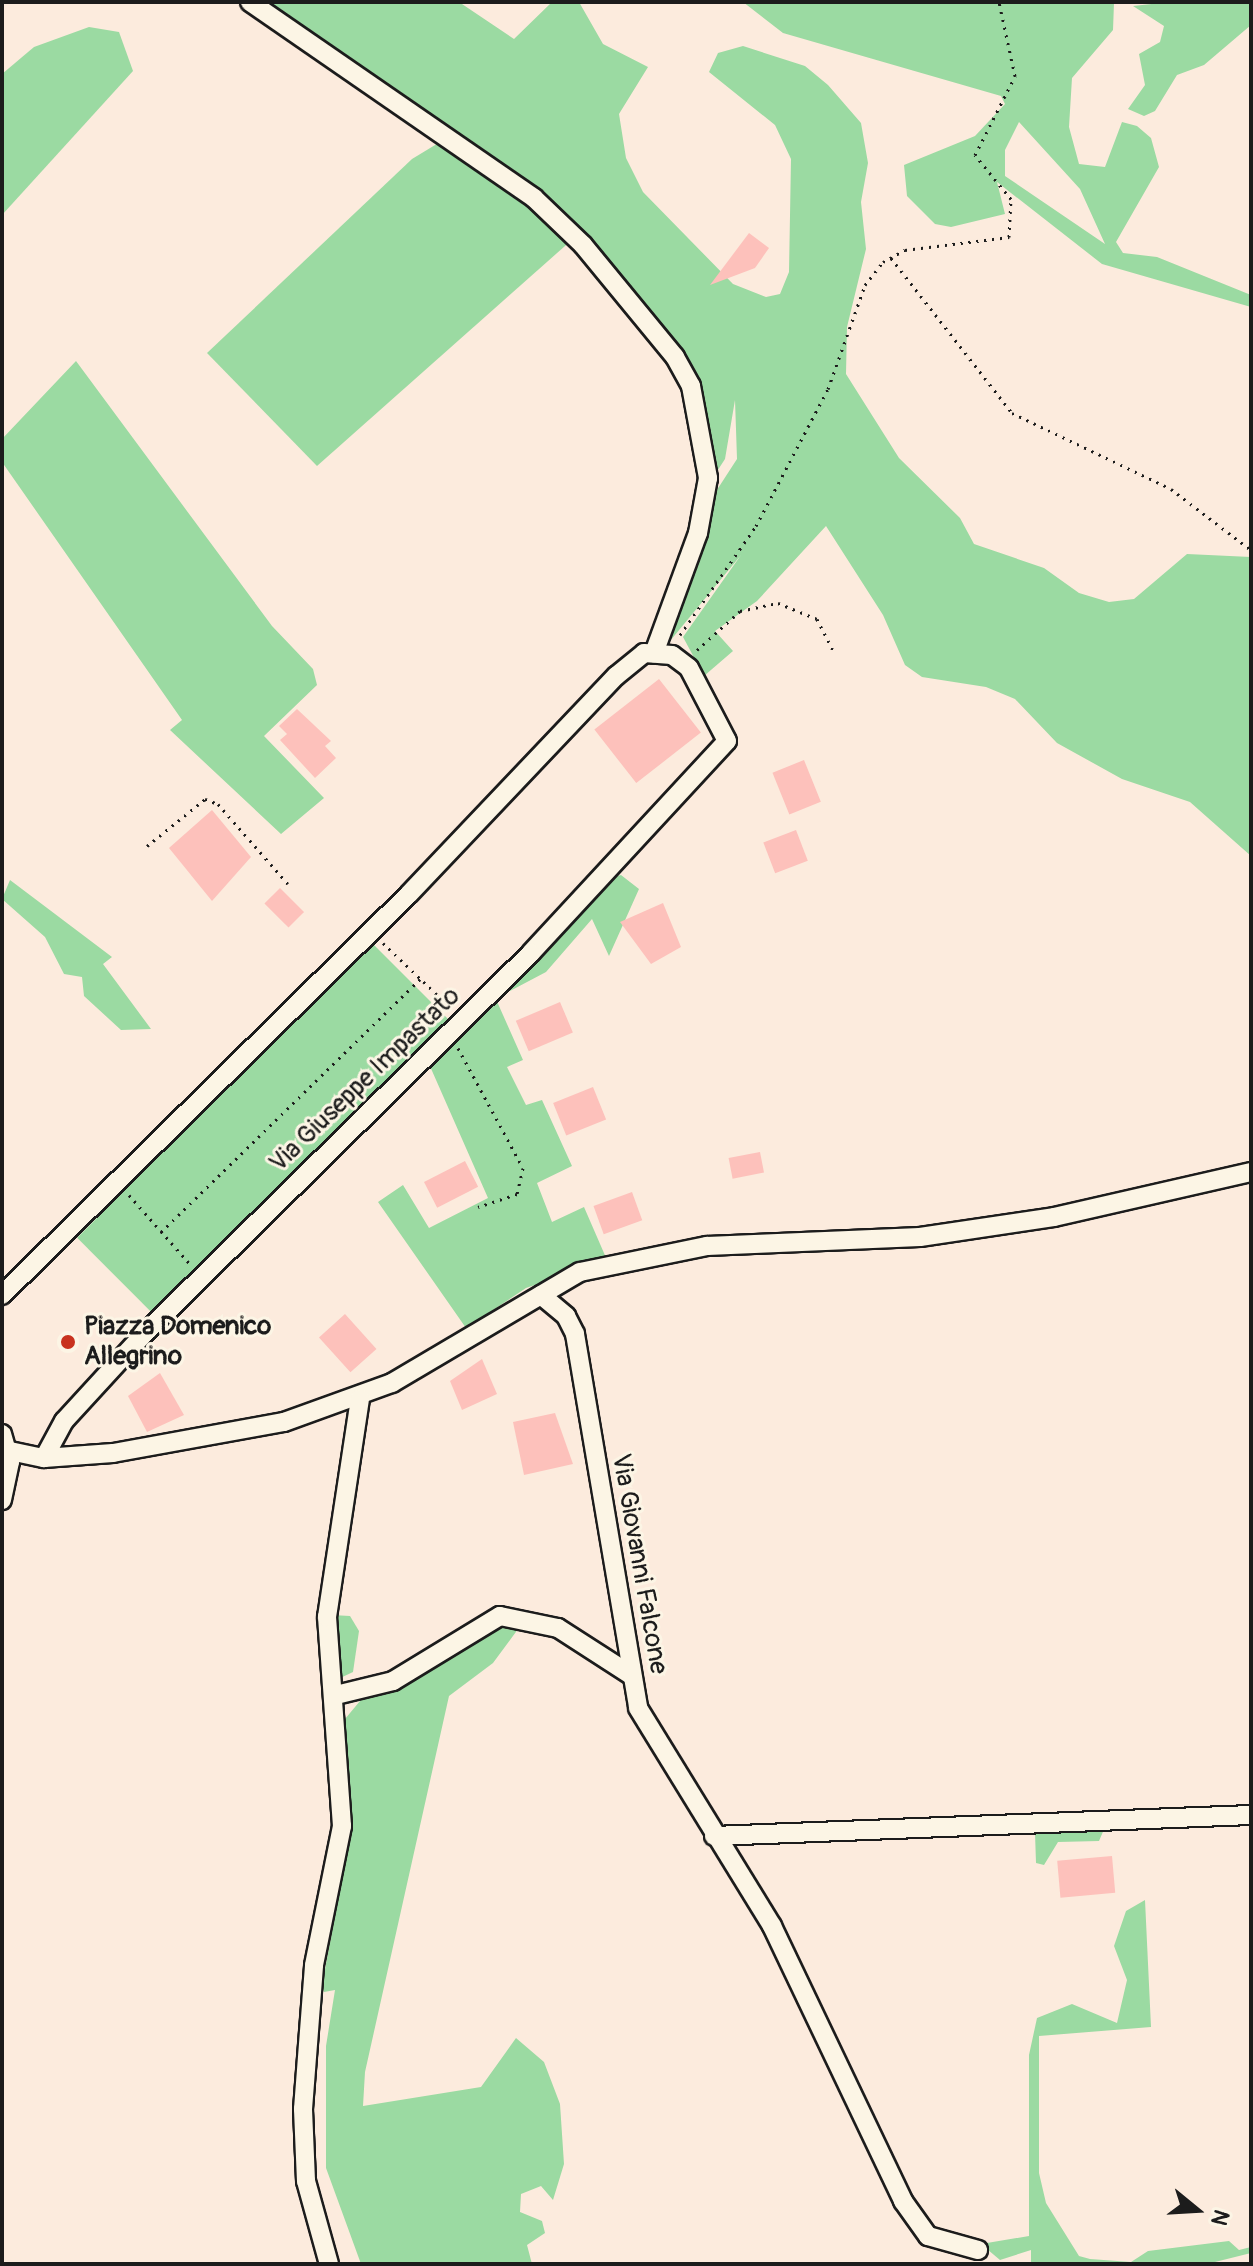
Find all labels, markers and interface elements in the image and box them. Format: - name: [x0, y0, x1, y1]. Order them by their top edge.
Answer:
- street label: Via Giuseppe Impastato: [263, 981, 467, 1179]
- place label: Piazza Domenico Allegrino: [84, 1311, 271, 1372]
- marker: Piazza Domenico Allegrino: [59, 1333, 77, 1351]
- street label: Via Giovanni Falcone: [604, 1451, 674, 1677]
- north arrow: [1157, 2170, 1237, 2250]
- text: N: [1204, 2206, 1235, 2229]

